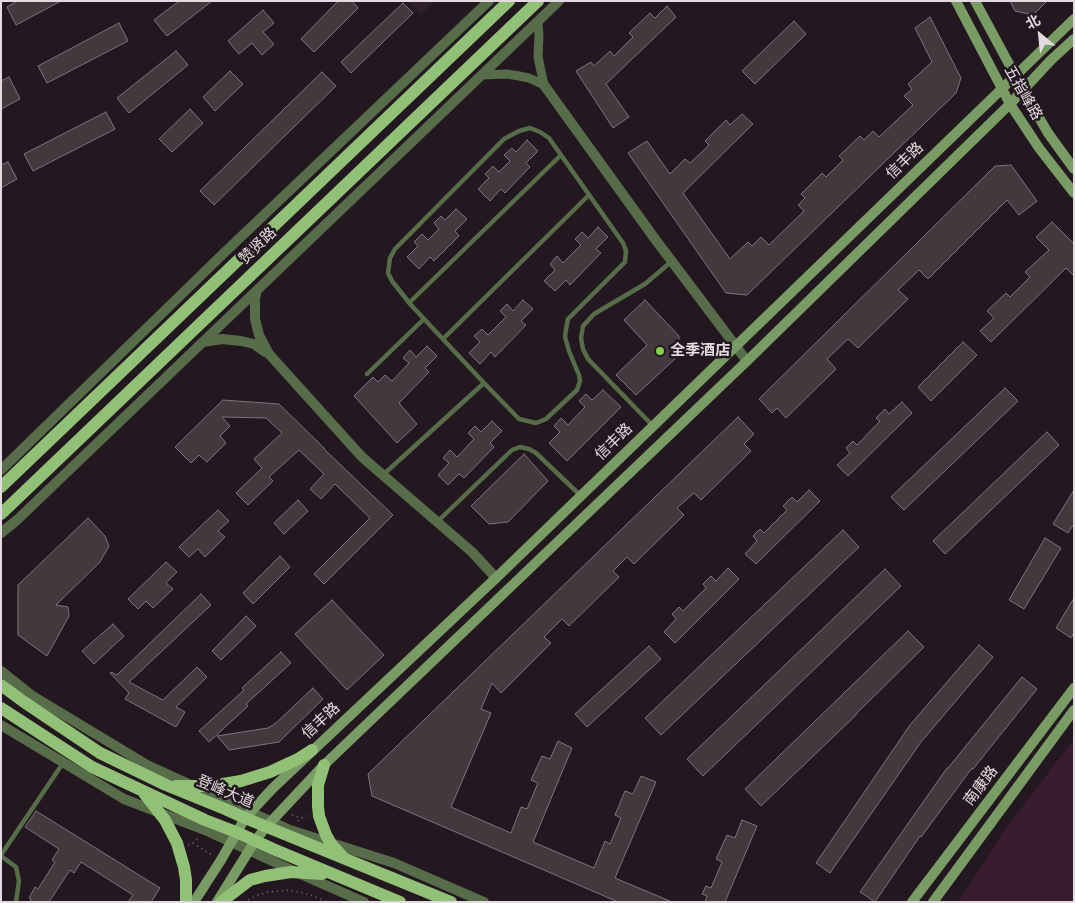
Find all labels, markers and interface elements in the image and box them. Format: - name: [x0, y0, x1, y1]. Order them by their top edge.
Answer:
- north arrow: [1015, 10, 1065, 60]
- text: 北: [1022, 10, 1043, 33]
- street label: 五指峰路: [1000, 63, 1046, 123]
- street label: 信丰路: [883, 139, 927, 183]
- street label: 赞贤路: [236, 224, 280, 268]
- place label: 全季酒店: [670, 342, 730, 360]
- marker: 全季酒店: [654, 345, 666, 357]
- street label: 信丰路: [592, 420, 636, 464]
- street label: 信丰路: [298, 699, 344, 743]
- street label: 南康路: [960, 763, 1002, 809]
- street label: 登峰大道: [194, 772, 256, 812]

